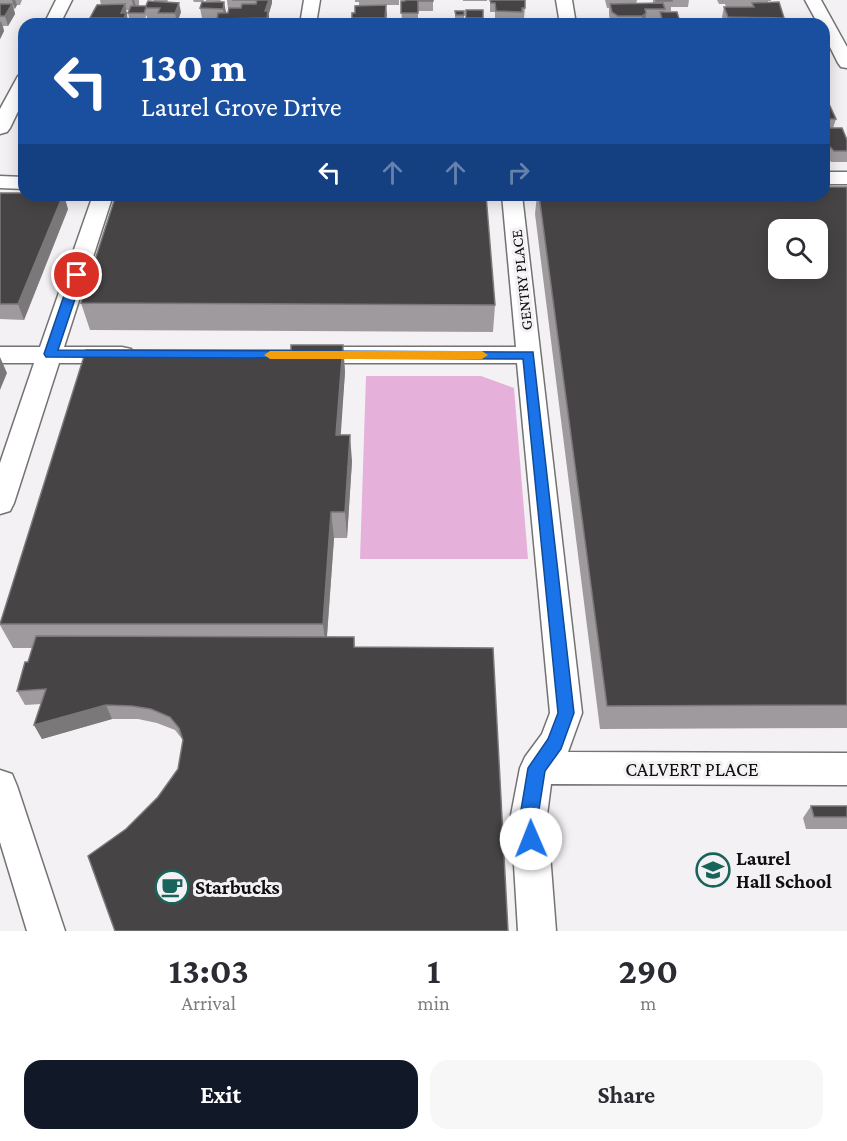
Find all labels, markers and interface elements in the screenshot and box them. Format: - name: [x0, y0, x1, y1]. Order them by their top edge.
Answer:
- icon: left: [42, 42, 120, 120]
- text: 130 m: [141, 43, 246, 90]
- text: Laurel Grove Drive: [141, 92, 342, 122]
- icon: left: [313, 156, 346, 189]
- icon: ahead: [376, 156, 409, 189]
- icon: ahead: [439, 156, 472, 189]
- icon: right: [502, 156, 535, 189]
- map controls: [768, 219, 828, 279]
- button: search: [768, 219, 828, 279]
- street label: GENTRY PLACE: [508, 228, 535, 331]
- pin: [51, 249, 102, 300]
- icon: arrive: [60, 258, 93, 291]
- street label: CALVERT PLACE: [625, 758, 759, 780]
- position arrow: [499, 807, 563, 871]
- place label: Laurel Hall School: [736, 847, 832, 892]
- school or university icon: Laurel Hall School: [695, 852, 731, 888]
- cafe icon: Starbucks: [154, 869, 190, 905]
- place label: Starbucks: [195, 876, 280, 898]
- text: 13:03: [169, 951, 249, 991]
- text: 1: [427, 951, 440, 991]
- text: 290: [618, 951, 678, 991]
- text: Arrival: [182, 992, 236, 1014]
- text: min: [418, 992, 450, 1014]
- text: m: [640, 992, 656, 1014]
- button: Exit: [24, 1060, 418, 1129]
- button: Share: [430, 1060, 823, 1129]

